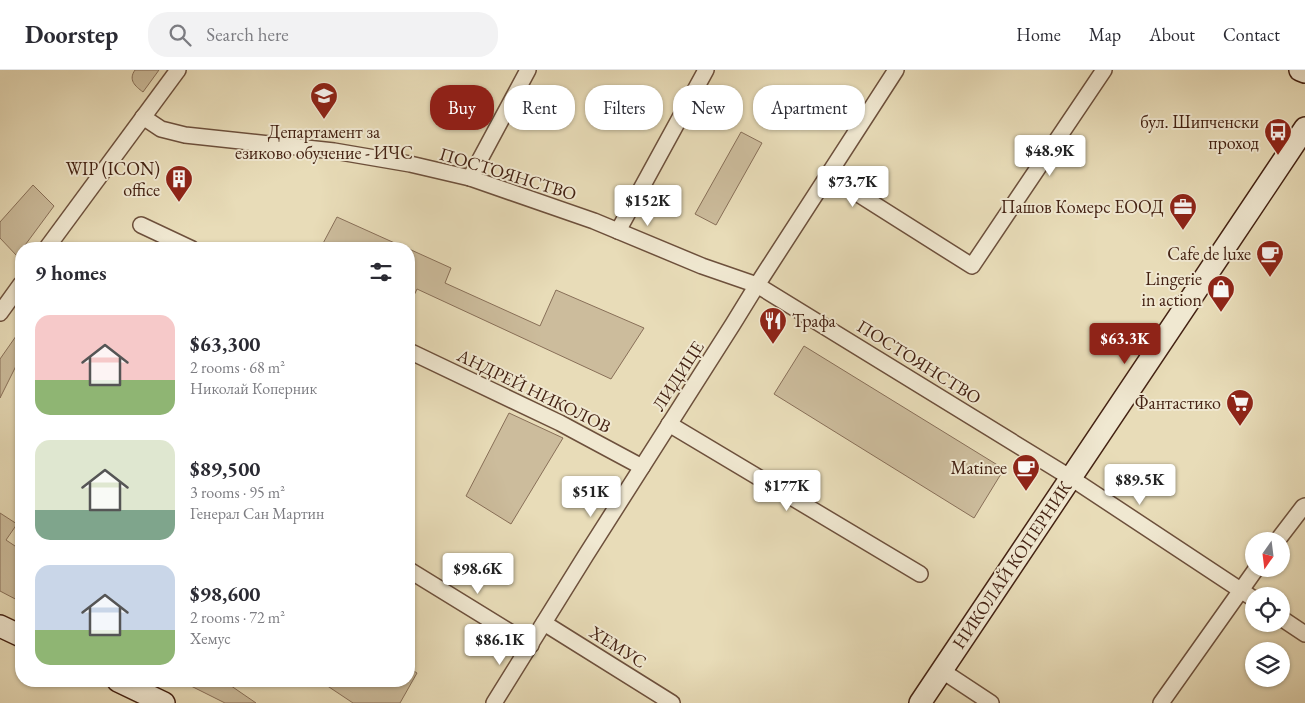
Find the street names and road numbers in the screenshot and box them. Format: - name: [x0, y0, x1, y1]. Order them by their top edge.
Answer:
- street label: ПОСТОЯНСТВО: [437, 142, 579, 205]
- street label: ПОСТОЯНСТВО: [853, 314, 986, 409]
- street label: ЛИДИЦЕ: [647, 337, 709, 415]
- street label: АНДРЕЙ НИКОЛОВ: [453, 343, 615, 438]
- street label: НИКОЛАЙ КОПЕРНИК: [947, 476, 1076, 653]
- street label: ХЕМУС: [585, 620, 651, 673]

